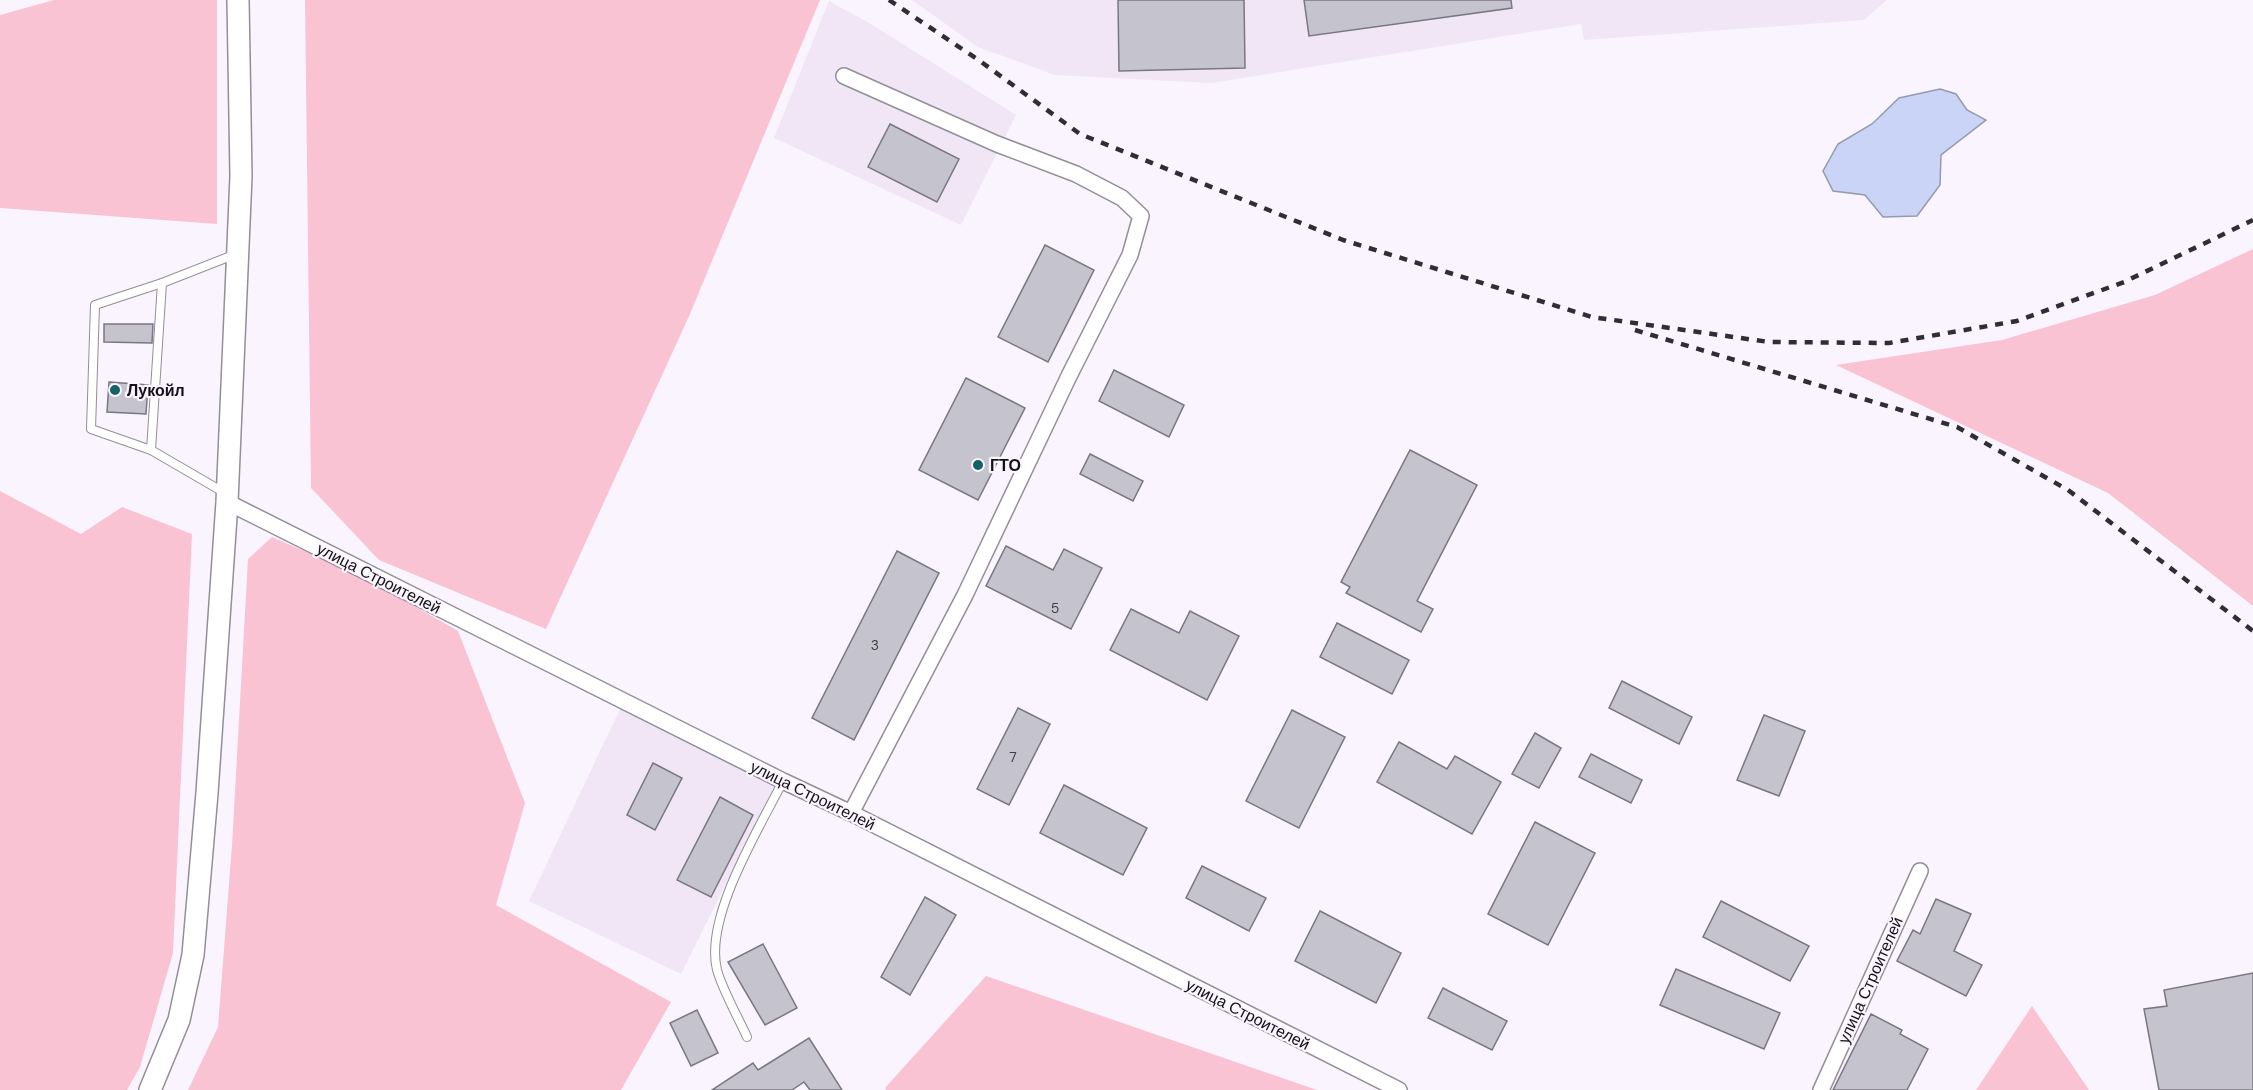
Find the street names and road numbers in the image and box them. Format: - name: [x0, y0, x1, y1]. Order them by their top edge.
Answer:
- street label: улица Строителей: [313, 538, 444, 619]
- street label: улица Строителей: [747, 756, 879, 835]
- street label: улица Строителей: [1833, 914, 1908, 1047]
- street label: улица Строителей: [1182, 974, 1313, 1055]

